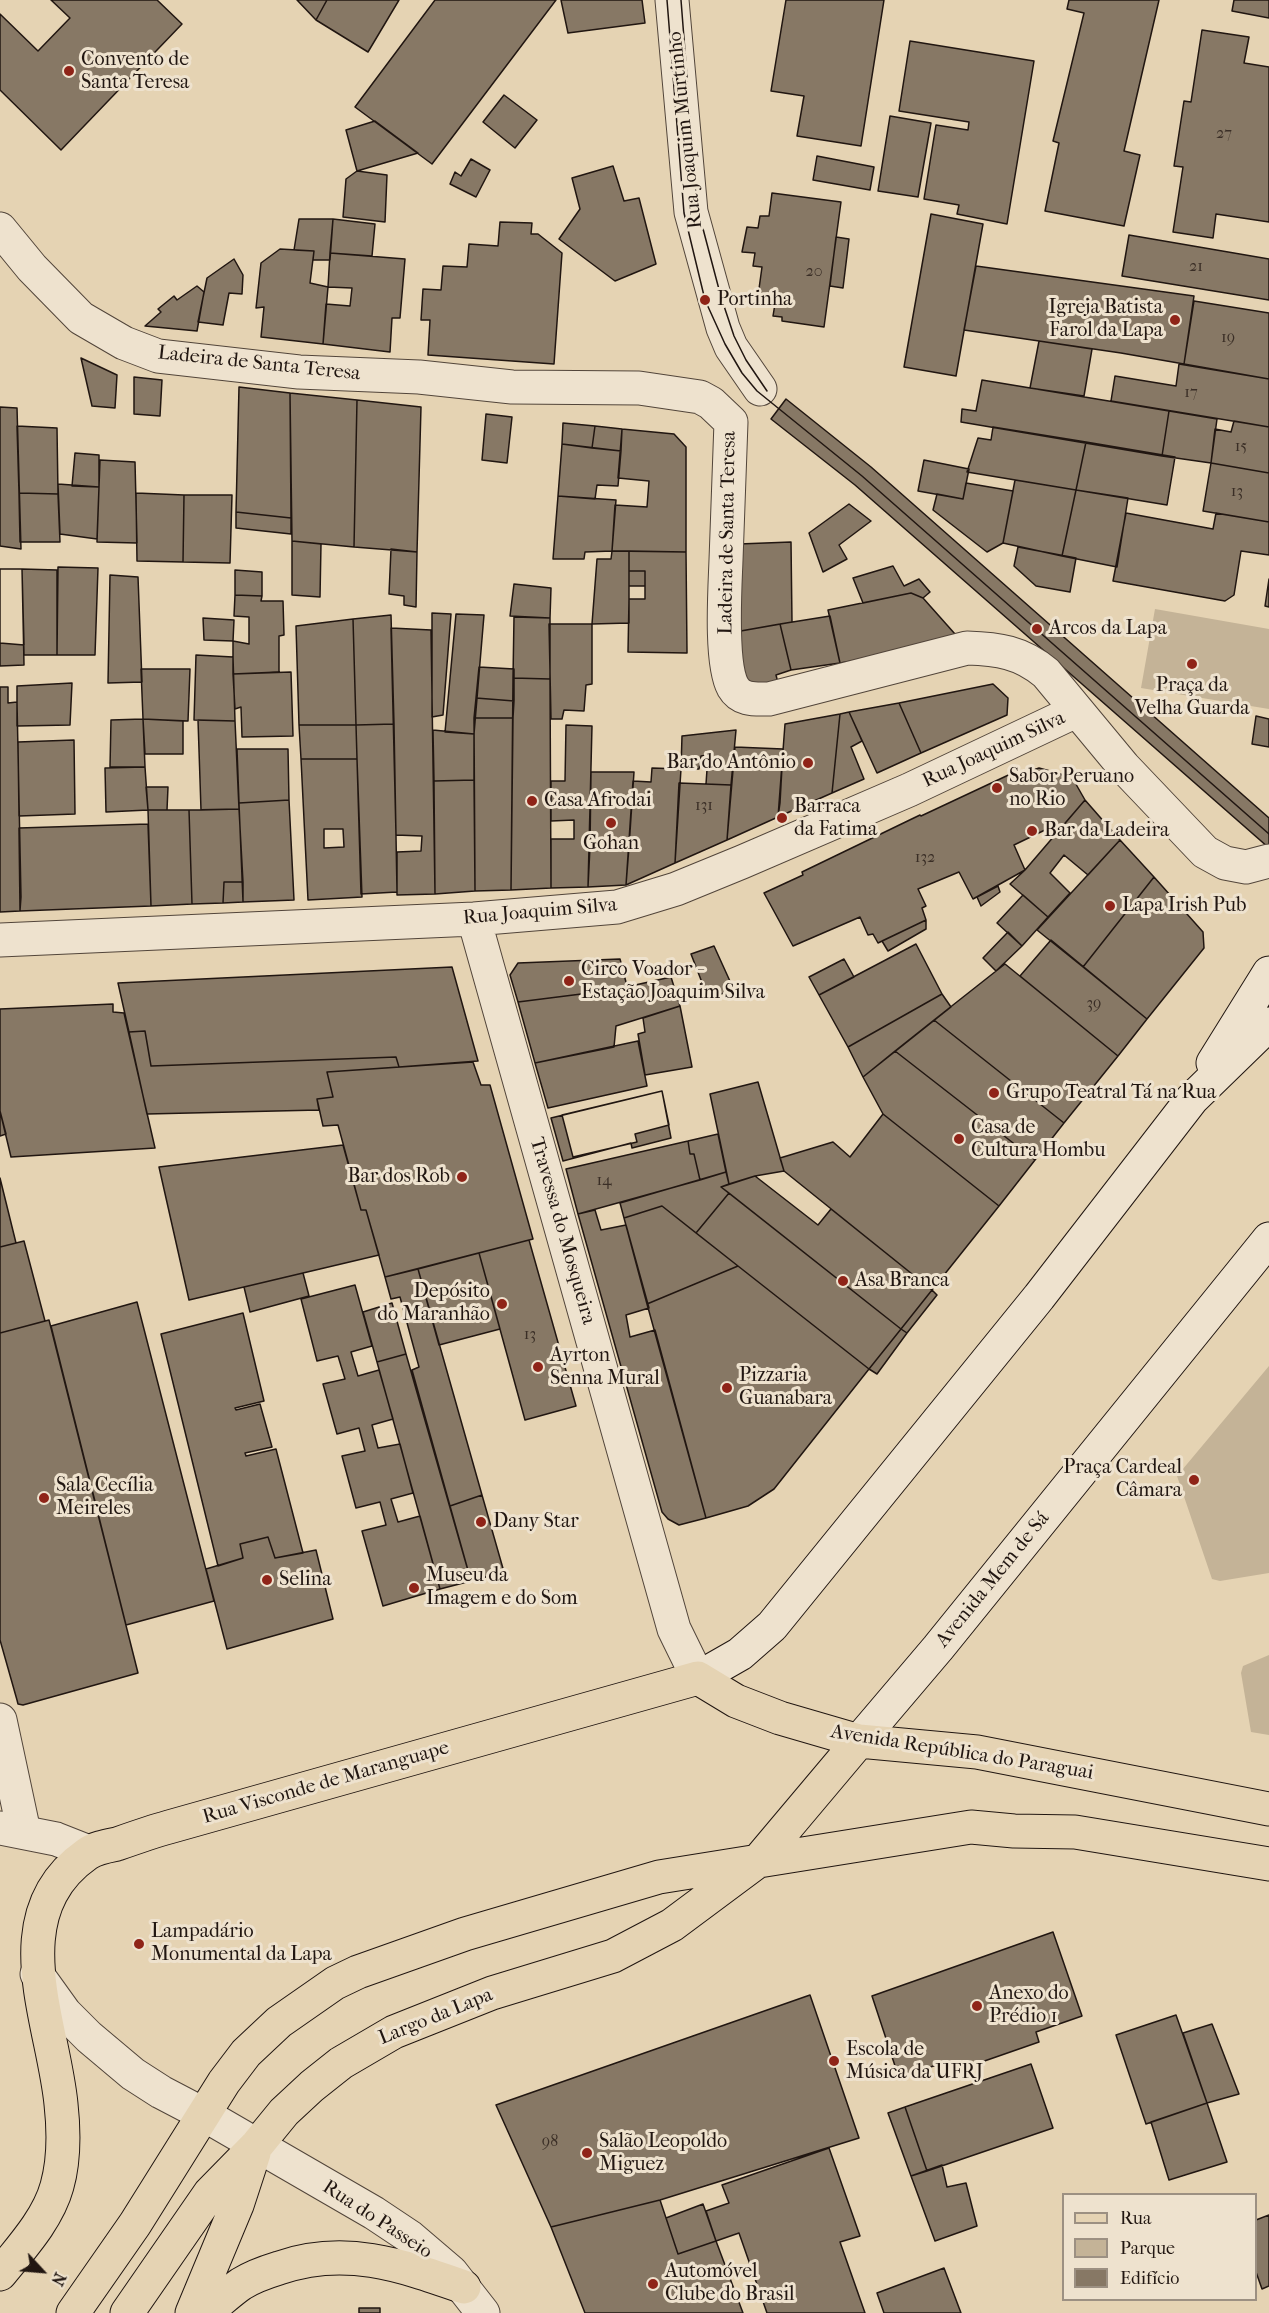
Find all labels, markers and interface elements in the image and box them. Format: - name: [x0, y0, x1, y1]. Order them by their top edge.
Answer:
- street label: Rua Joaquim Murtinho: [664, 30, 708, 230]
- place label: Convento de Santa Teresa: [81, 48, 189, 95]
- marker: Convento de Santa Teresa: [62, 64, 76, 78]
- house number: 27: [1216, 124, 1232, 144]
- house number: 21: [1189, 257, 1203, 277]
- house number: 20: [805, 262, 823, 282]
- place label: Portinha: [717, 288, 792, 312]
- marker: Portinha: [698, 293, 712, 307]
- place label: Igreja Batista Farol da Lapa: [1048, 296, 1163, 343]
- marker: Igreja Batista Farol da Lapa: [1168, 313, 1182, 327]
- house number: 19: [1221, 328, 1235, 348]
- street label: Ladeira de Santa Teresa: [157, 341, 361, 387]
- house number: 17: [1184, 383, 1198, 403]
- street label: Ladeira de Santa Teresa: [714, 431, 742, 635]
- house number: 15: [1235, 437, 1247, 457]
- house number: 13: [1231, 482, 1243, 502]
- place label: Arcos da Lapa: [1049, 617, 1167, 641]
- marker: Arcos da Lapa: [1030, 622, 1044, 636]
- marker: Praça da Velha Guarda: [1185, 657, 1199, 671]
- place label: Praça da Velha Guarda: [1134, 674, 1250, 721]
- street label: Rua Joaquim Silva: [919, 706, 1069, 794]
- place label: Bar do Antônio: [667, 751, 796, 775]
- marker: Bar do Antônio: [801, 756, 815, 770]
- place label: Sabor Peruano no Rio: [1009, 765, 1134, 812]
- marker: Sabor Peruano no Rio: [990, 781, 1004, 795]
- place label: Casa Afrodai: [544, 789, 652, 813]
- marker: Casa Afrodai: [525, 794, 539, 808]
- place label: Barraca da Fatima: [794, 795, 877, 842]
- house number: 131: [695, 796, 713, 816]
- marker: Barraca da Fatima: [775, 811, 789, 825]
- marker: Gohan: [604, 816, 618, 830]
- place label: Bar da Ladeira: [1044, 819, 1169, 843]
- marker: Bar da Ladeira: [1025, 824, 1039, 838]
- place label: Gohan: [583, 832, 639, 856]
- house number: 132: [915, 848, 935, 868]
- street label: Rua Joaquim Silva: [462, 893, 618, 931]
- place label: Lapa Irish Pub: [1122, 894, 1247, 918]
- marker: Lapa Irish Pub: [1103, 899, 1117, 913]
- place label: Circo Voador - Estação Joaquim Silva: [581, 958, 765, 1005]
- marker: Circo Voador - Estação Joaquim Silva: [562, 974, 576, 988]
- house number: 39: [1087, 994, 1101, 1014]
- place label: Grupo Teatral Tá na Rua: [1006, 1081, 1216, 1105]
- marker: Grupo Teatral Tá na Rua: [987, 1086, 1001, 1100]
- place label: Casa de Cultura Hombu: [971, 1116, 1106, 1163]
- marker: Casa de Cultura Hombu: [952, 1132, 966, 1146]
- street label: Travessa do Mosqueira: [524, 1135, 600, 1327]
- place label: Bar dos Rob: [347, 1165, 450, 1189]
- marker: Bar dos Rob: [455, 1170, 469, 1184]
- house number: 14: [596, 1171, 612, 1191]
- place label: Asa Branca: [855, 1269, 949, 1293]
- marker: Asa Branca: [836, 1274, 850, 1288]
- place label: Depósito do Maranhão: [377, 1280, 490, 1327]
- marker: Depósito do Maranhão: [495, 1297, 509, 1311]
- house number: 13: [524, 1325, 536, 1345]
- place label: Ayrton Senna Mural: [550, 1344, 660, 1391]
- marker: Ayrton Senna Mural: [531, 1360, 545, 1374]
- place label: Pizzaria Guanabara: [739, 1364, 832, 1411]
- marker: Pizzaria Guanabara: [720, 1381, 734, 1395]
- place label: Praça Cardeal Câmara: [1063, 1456, 1182, 1503]
- marker: Praça Cardeal Câmara: [1187, 1473, 1201, 1487]
- place label: Sala Cecília Meireles: [56, 1474, 153, 1521]
- marker: Sala Cecília Meireles: [37, 1491, 51, 1505]
- street label: Avenida Mem de Sá: [931, 1507, 1055, 1653]
- place label: Dany Star: [493, 1510, 579, 1534]
- marker: Dany Star: [474, 1515, 488, 1529]
- place label: Museu da Imagem e do Som: [426, 1564, 578, 1611]
- place label: Selina: [279, 1568, 331, 1592]
- marker: Selina: [260, 1573, 274, 1587]
- marker: Museu da Imagem e do Som: [407, 1581, 421, 1595]
- street label: Avenida República do Paraguai: [829, 1720, 1095, 1786]
- street label: Rua Visconde de Maranguape: [200, 1736, 452, 1830]
- place label: Lampadário Monumental da Lapa: [151, 1920, 332, 1967]
- marker: Lampadário Monumental da Lapa: [132, 1937, 146, 1951]
- place label: Anexo do Prédio 1: [989, 1982, 1069, 2029]
- street label: Largo da Lapa: [376, 1983, 496, 2051]
- marker: Anexo do Prédio 1: [970, 1999, 984, 2013]
- place label: Escola de Música da UFRJ: [846, 2038, 983, 2085]
- marker: Escola de Música da UFRJ: [827, 2054, 841, 2068]
- place label: Salão Leopoldo Miguez: [599, 2130, 727, 2177]
- house number: 98: [542, 2132, 558, 2152]
- marker: Salão Leopoldo Miguez: [580, 2146, 594, 2160]
- street label: Rua do Passeio: [318, 2176, 436, 2264]
- legend: [1062, 2193, 1257, 2301]
- text: Rua: [1120, 2208, 1151, 2229]
- text: Parque: [1120, 2238, 1175, 2259]
- north arrow: [12, 2241, 72, 2301]
- place label: Automóvel Clube do Brasil: [665, 2260, 795, 2307]
- text: Edifício: [1120, 2268, 1179, 2289]
- text: N: [47, 2269, 70, 2289]
- marker: Automóvel Clube do Brasil: [646, 2277, 660, 2291]

